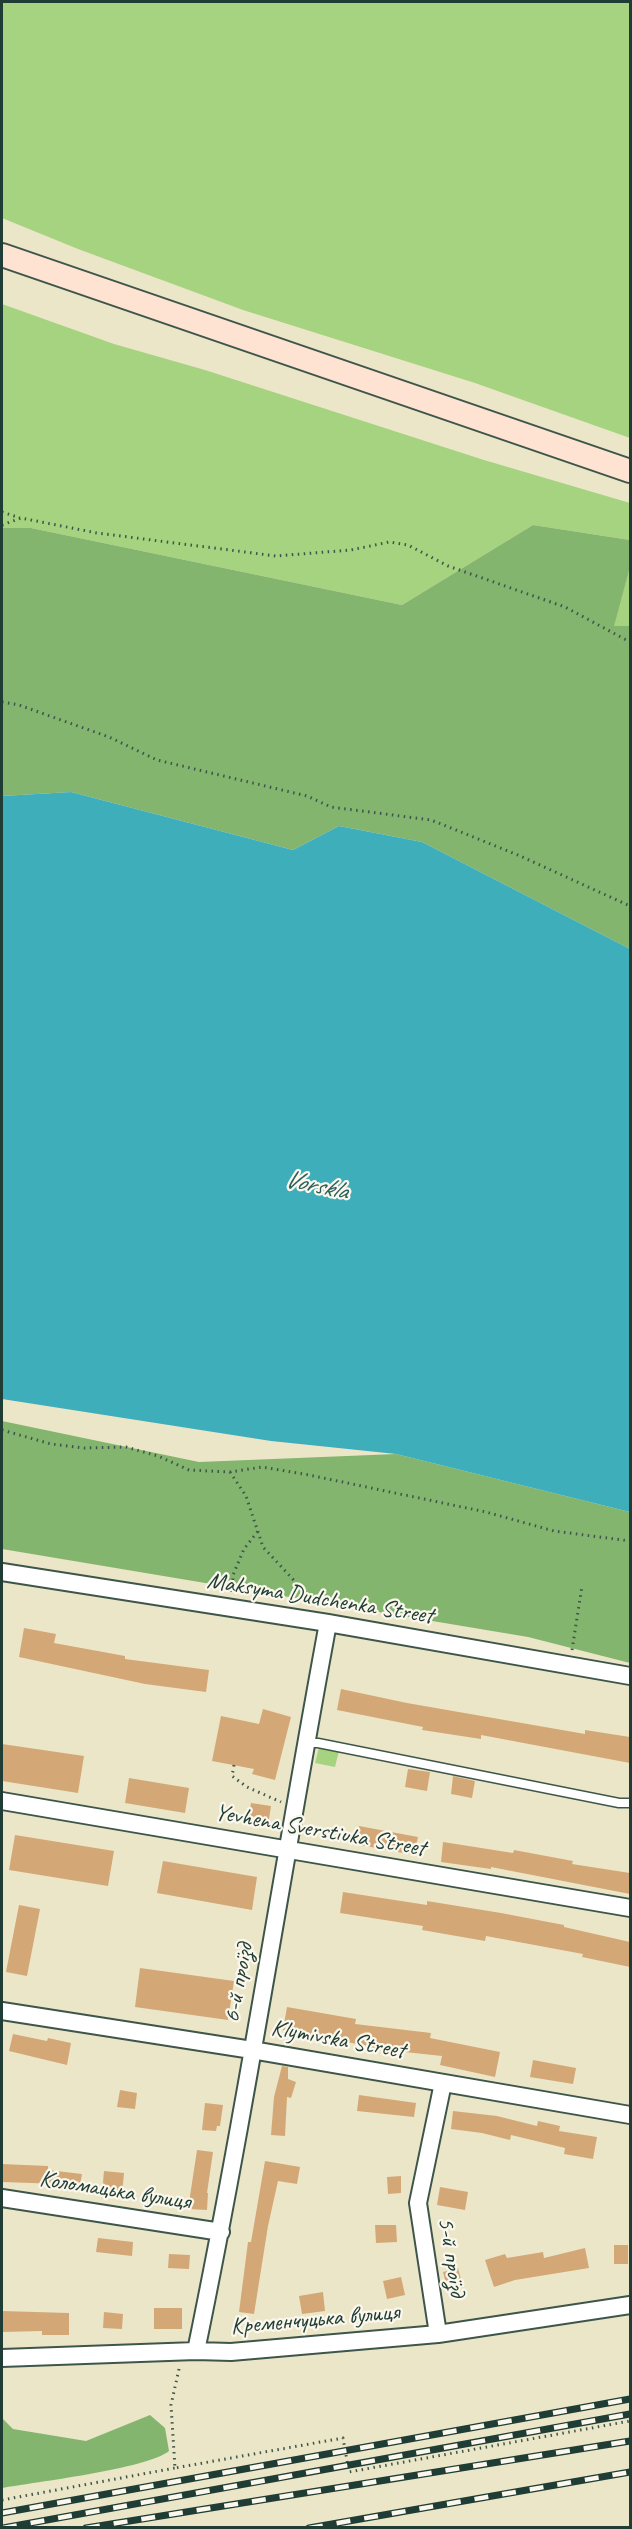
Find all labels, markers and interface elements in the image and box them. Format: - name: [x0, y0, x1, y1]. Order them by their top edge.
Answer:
- water label: Vorskla: [282, 1164, 350, 1208]
- street label: Maksyma Dudchenka Street: [205, 1567, 435, 1631]
- street label: Yevhena Sverstiuka Street: [213, 1798, 427, 1864]
- street label: 6-й проїзд: [218, 1941, 260, 2025]
- street label: Klymivska Street: [269, 2014, 407, 2066]
- street label: Коломацька вулиця: [37, 2165, 193, 2217]
- street label: 5-й проїзд: [431, 2215, 471, 2299]
- street label: Кременчуцька вулиця: [229, 2298, 401, 2342]

